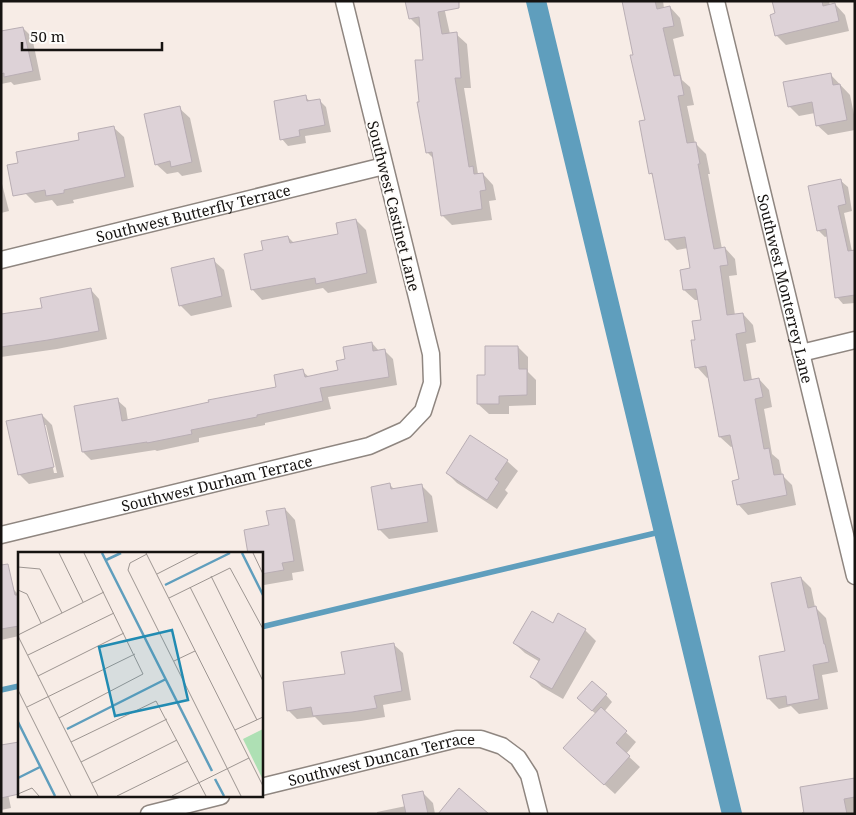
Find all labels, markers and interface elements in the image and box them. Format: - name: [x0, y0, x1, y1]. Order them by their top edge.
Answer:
- scale bar: [22, 20, 162, 52]
- text: 50 m: [30, 26, 65, 46]
- street label: Southwest Castinet Lane: [363, 119, 425, 293]
- street label: Southwest Butterfly Terrace: [94, 179, 293, 246]
- street label: Southwest Monterrey Lane: [753, 192, 818, 385]
- street label: Southwest Durham Terrace: [119, 450, 314, 516]
- inset map: [18, 552, 262, 798]
- street label: Southwest Duncan Terrace: [286, 729, 475, 790]

